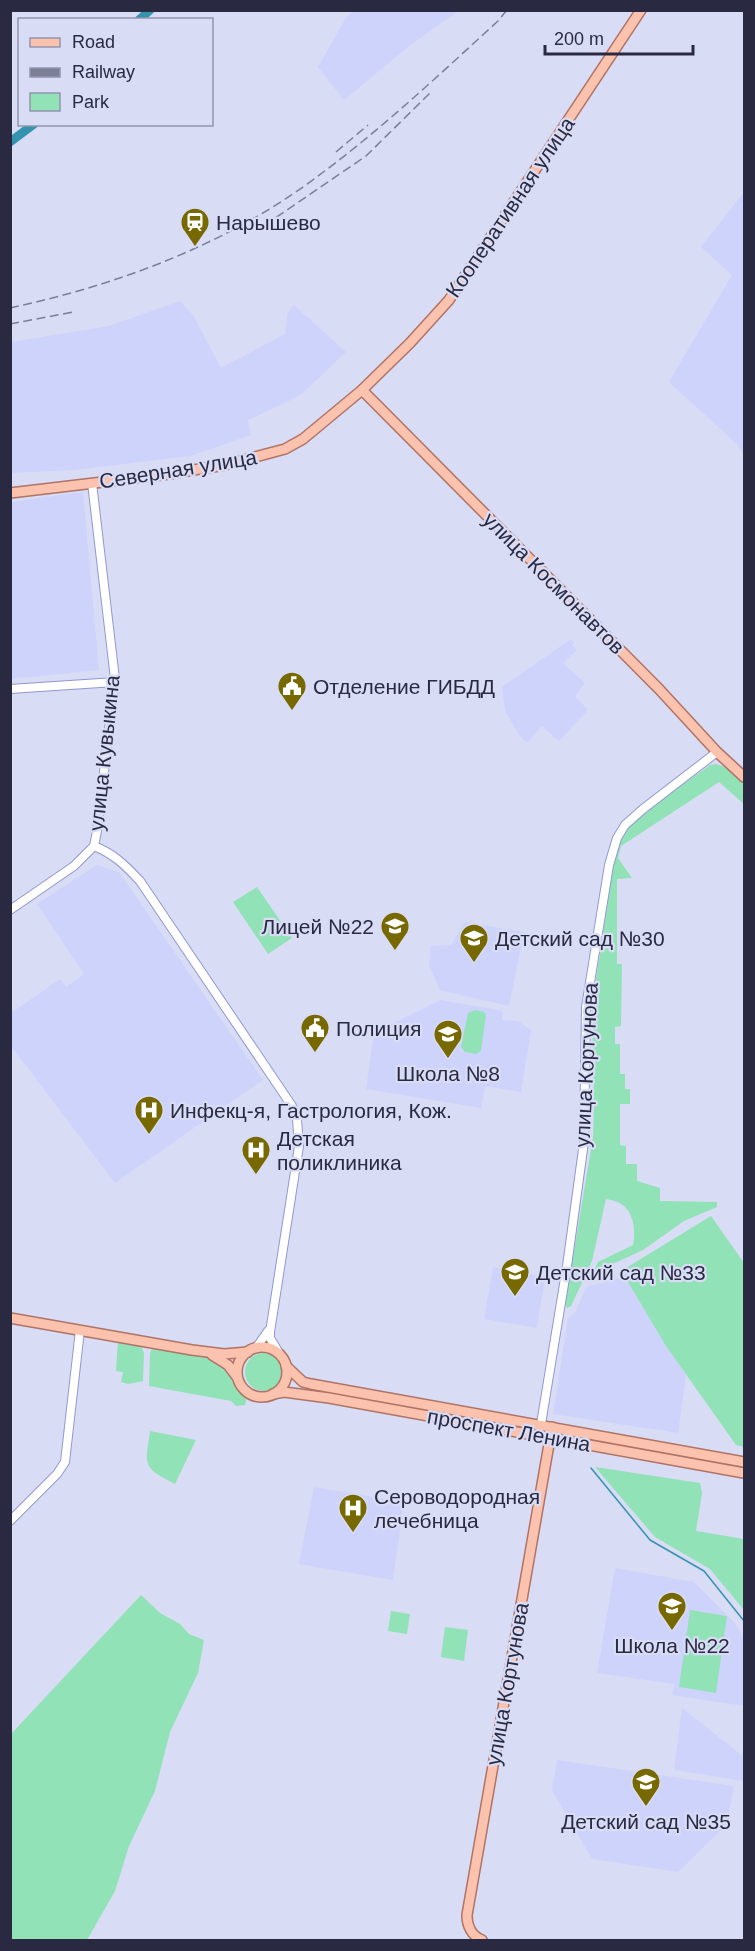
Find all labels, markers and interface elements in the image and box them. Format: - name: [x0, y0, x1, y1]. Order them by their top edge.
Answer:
- legend: [18, 18, 213, 126]
- scale bar: [545, 18, 694, 56]
- text: 200 m: [554, 29, 604, 49]
- text: Road: [72, 32, 115, 52]
- text: Railway: [72, 62, 135, 82]
- text: Park: [72, 92, 110, 112]
- street label: Кооперативная улица: [441, 112, 579, 301]
- station icon: Нарышево: [179, 206, 211, 248]
- place label: Нарышево: [216, 211, 321, 234]
- street label: Северная улица: [98, 445, 259, 493]
- street label: улица Космонавтов: [479, 508, 629, 658]
- public building icon: Отделение ГИБДД: [276, 670, 308, 712]
- street label: улица Кувыкина: [84, 674, 124, 832]
- place label: Отделение ГИБДД: [313, 675, 495, 698]
- school or university icon: Лицей №22: [379, 910, 411, 952]
- place label: Лицей №22: [262, 915, 374, 938]
- school or university icon: Детский сад №30: [458, 922, 490, 964]
- place label: Детский сад №30: [495, 927, 665, 950]
- street label: улица Кортунова: [570, 982, 602, 1148]
- public building icon: Полиция: [299, 1012, 331, 1054]
- place label: Полиция: [336, 1017, 421, 1040]
- school or university icon: Школа №8: [432, 1018, 464, 1060]
- place label: Школа №8: [396, 1062, 500, 1085]
- hospital icon: Инфекц-я, Гастрология, Кож.: [133, 1094, 165, 1136]
- place label: Инфекц-я, Гастрология, Кож.: [170, 1099, 452, 1122]
- place label: Детская поликлиника: [277, 1127, 402, 1174]
- hospital icon: Детская поликлиника: [240, 1134, 272, 1176]
- school or university icon: Детский сад №33: [499, 1256, 531, 1298]
- place label: Детский сад №33: [536, 1261, 706, 1284]
- street label: проспект Ленина: [426, 1404, 593, 1456]
- place label: Сероводородная лечебница: [374, 1485, 540, 1532]
- hospital icon: Сероводородная лечебница: [337, 1492, 369, 1534]
- school or university icon: Школа №22: [656, 1590, 688, 1632]
- street label: улица Кортунова: [481, 1600, 533, 1767]
- place label: Школа №22: [614, 1634, 730, 1657]
- school or university icon: Детский сад №35: [630, 1766, 662, 1808]
- place label: Детский сад №35: [561, 1810, 731, 1833]

